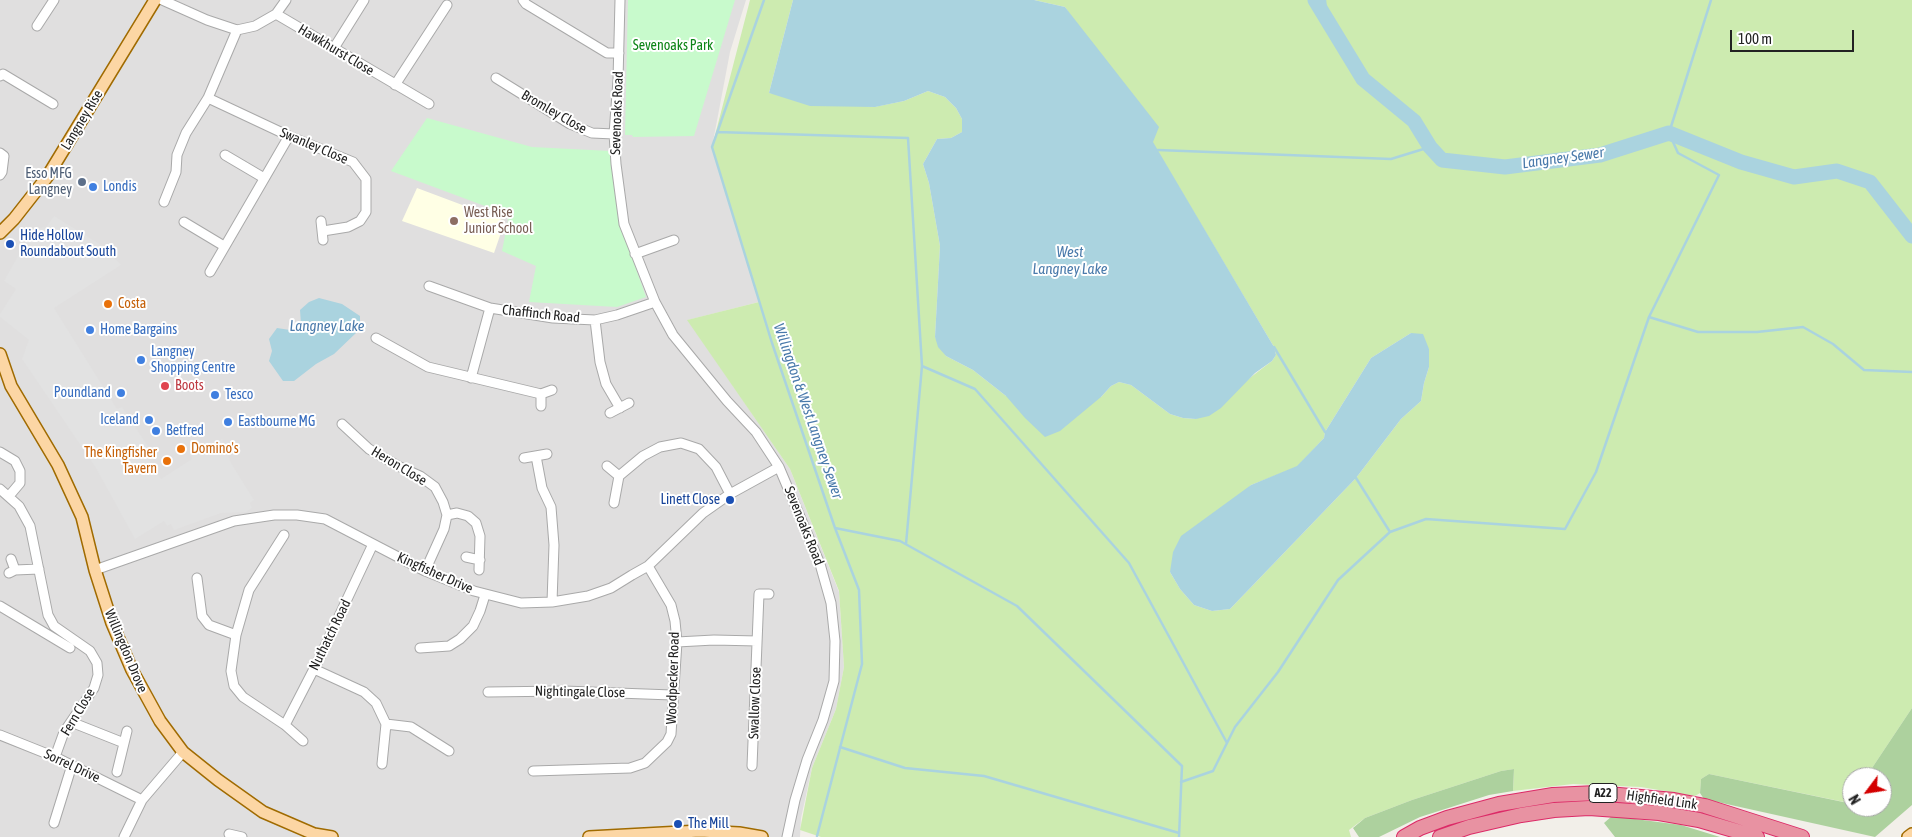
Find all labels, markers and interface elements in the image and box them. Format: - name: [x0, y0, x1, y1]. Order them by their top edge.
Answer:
- scale bar: [1732, 20, 1856, 52]
- street label: Hawkhurst Close: [295, 21, 377, 79]
- text: 100 m: [1738, 30, 1772, 47]
- park label: Sevenoaks Park: [633, 38, 713, 54]
- street label: Sevenoaks Road: [607, 71, 627, 155]
- street label: Langney Rise: [58, 87, 106, 153]
- street label: Bromley Close: [518, 87, 590, 137]
- street label: Swanley Close: [277, 124, 351, 168]
- water label: Langney Sewer: [1521, 143, 1605, 173]
- place label: Esso MFG Langney: [25, 166, 72, 198]
- marker: Esso MFG Langney: [76, 176, 88, 188]
- place label: Londis: [103, 179, 137, 195]
- marker: Londis: [87, 181, 99, 193]
- place label: West Rise Junior School: [464, 205, 533, 238]
- marker: West Rise Junior School: [448, 215, 460, 227]
- place label: Hide Hollow Roundabout South: [20, 228, 116, 260]
- marker: Hide Hollow Roundabout South: [4, 238, 16, 250]
- water label: West Langney Lake: [1032, 243, 1108, 278]
- place label: Costa: [118, 296, 146, 312]
- marker: Costa: [102, 298, 114, 310]
- street label: Chaffinch Road: [501, 302, 581, 326]
- water label: Langney Lake: [289, 317, 365, 335]
- water label: Willingdon & West Langney Sewer: [769, 321, 847, 501]
- place label: Home Bargains: [100, 322, 177, 338]
- marker: Home Bargains: [84, 324, 96, 336]
- place label: Langney Shopping Centre: [151, 344, 235, 377]
- marker: Langney Shopping Centre: [135, 354, 147, 366]
- place label: Boots: [175, 378, 204, 394]
- marker: Boots: [159, 380, 171, 392]
- place label: Poundland: [54, 385, 111, 401]
- marker: Poundland: [115, 387, 127, 399]
- place label: Tesco: [225, 387, 253, 403]
- marker: Tesco: [209, 389, 221, 401]
- place label: Iceland: [100, 412, 139, 428]
- marker: Iceland: [143, 414, 155, 426]
- place label: Eastbourne MG: [238, 414, 315, 430]
- marker: Eastbourne MG: [222, 416, 234, 428]
- place label: Betfred: [166, 423, 204, 439]
- marker: Betfred: [150, 425, 162, 437]
- place label: Domino's: [191, 441, 239, 457]
- marker: Domino's: [175, 443, 187, 455]
- street label: Heron Close: [368, 443, 430, 489]
- place label: The Kingfisher Tavern: [84, 445, 157, 478]
- marker: The Kingfisher Tavern: [161, 455, 173, 467]
- street label: Sevenoaks Road: [781, 484, 827, 568]
- place label: Linett Close: [660, 492, 720, 508]
- marker: Linett Close: [724, 494, 736, 506]
- street label: Kingfisher Drive: [394, 549, 476, 597]
- street label: Nuthatch Road: [306, 597, 354, 673]
- street label: Willingdon Drove: [101, 607, 151, 695]
- street label: Woodpecker Road: [663, 631, 683, 725]
- street label: Swallow Close: [745, 667, 765, 739]
- street label: Nightingale Close: [535, 683, 625, 701]
- street label: Fern Close: [57, 685, 99, 739]
- street label: Sorrel Drive: [41, 746, 103, 786]
- north arrow: [1842, 767, 1892, 817]
- road number: A22: [1589, 784, 1617, 802]
- street label: Highfield Link: [1626, 787, 1698, 813]
- text: N: [1846, 792, 1864, 807]
- place label: The Mill: [688, 816, 729, 832]
- marker: The Mill: [672, 818, 684, 830]

